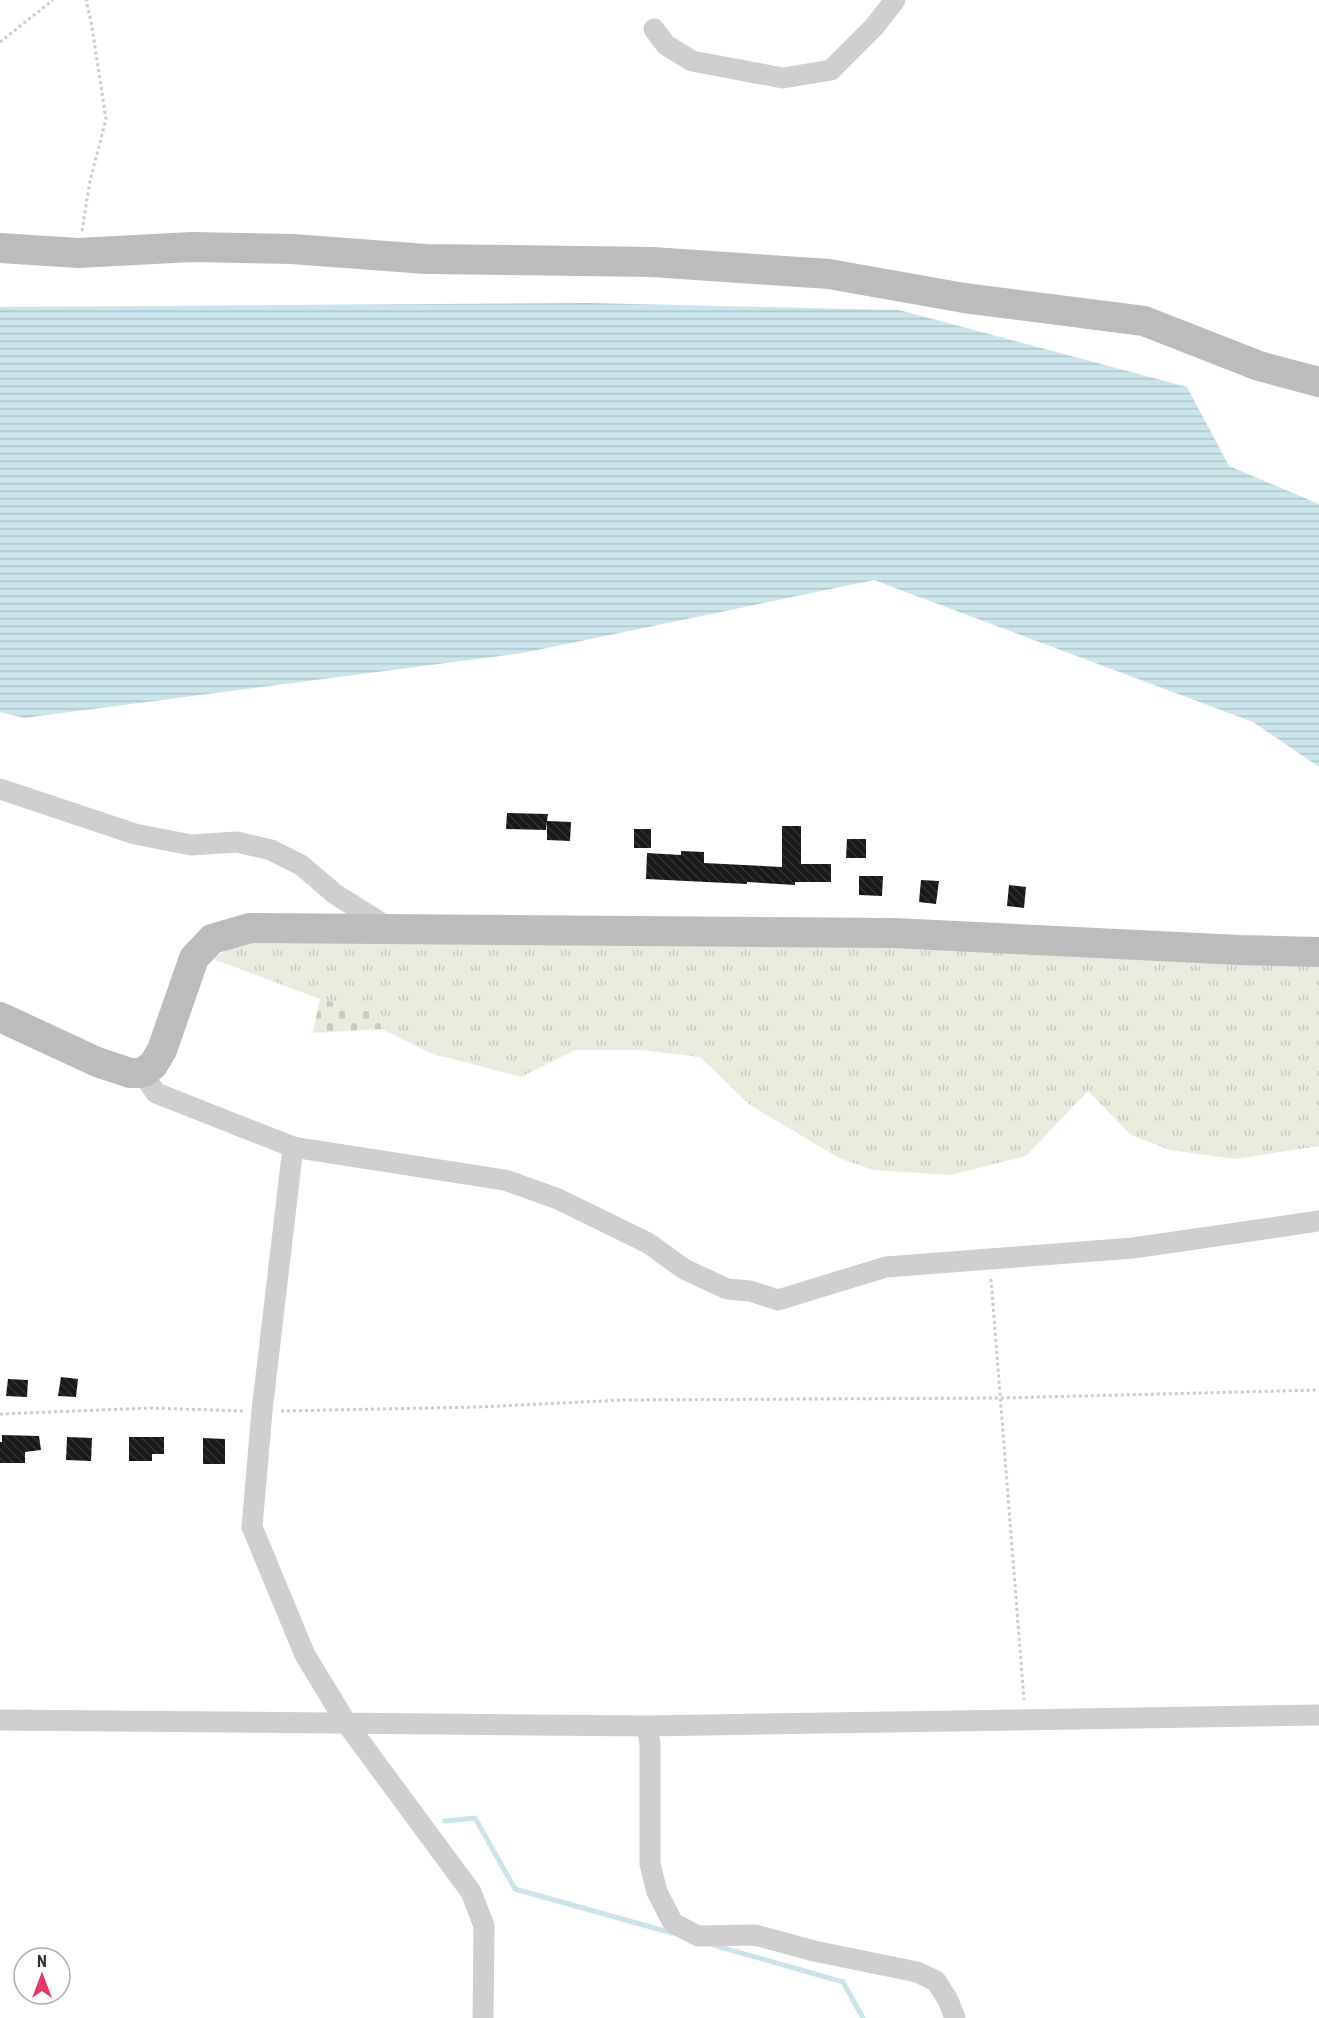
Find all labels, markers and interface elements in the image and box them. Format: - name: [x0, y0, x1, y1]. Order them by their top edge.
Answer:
- north arrow: [12, 1946, 72, 2006]
- text: N: [37, 1952, 47, 1971]

